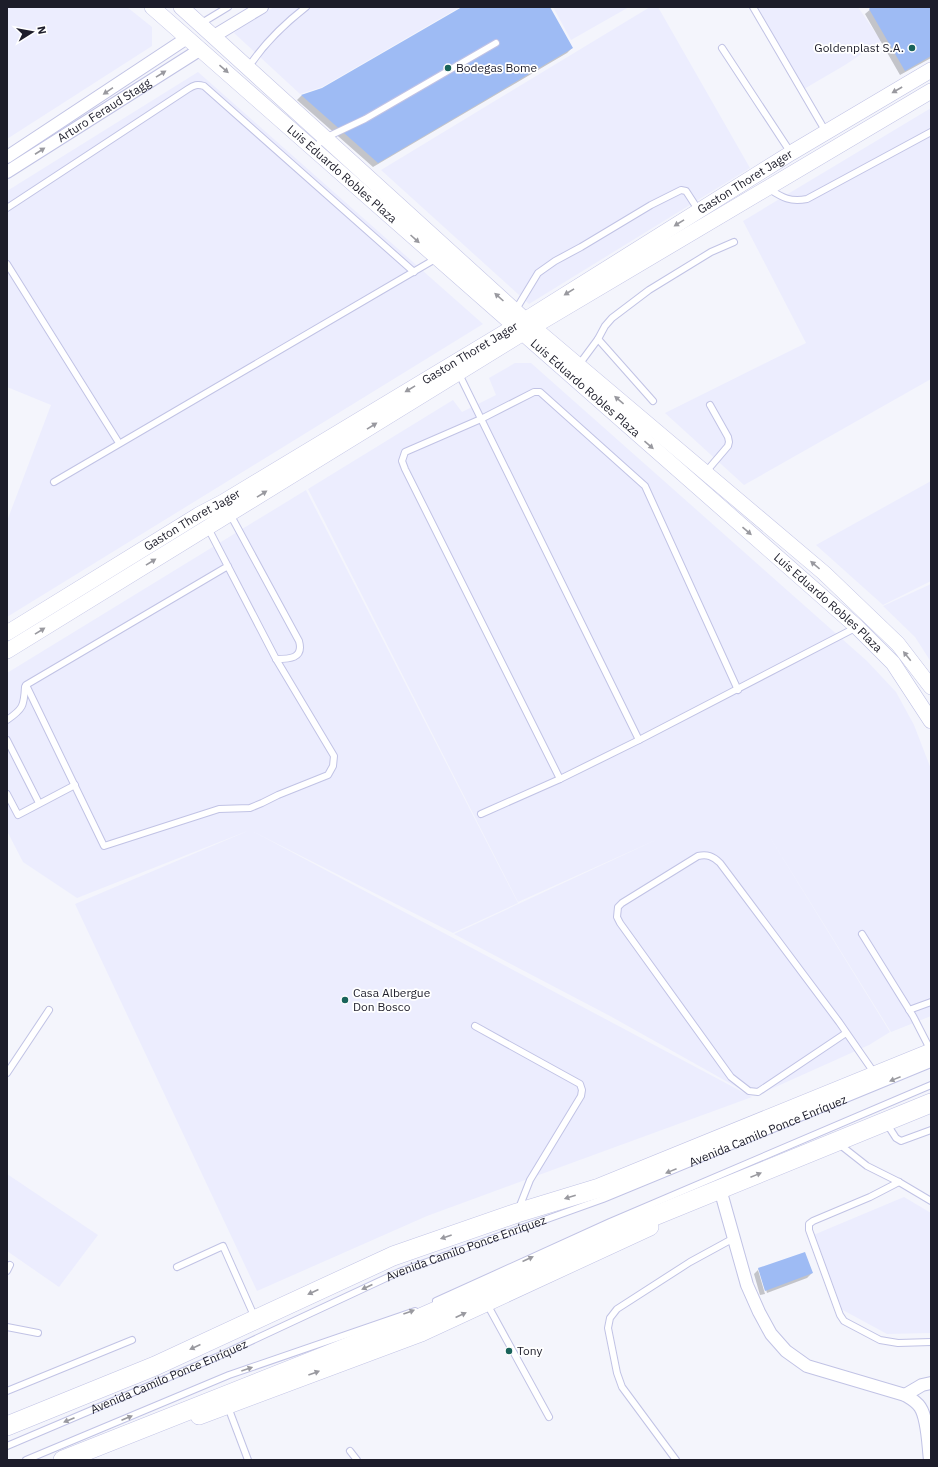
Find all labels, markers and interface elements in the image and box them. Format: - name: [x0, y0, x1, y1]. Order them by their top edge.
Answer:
- north arrow: [12, 12, 52, 52]
- text: N: [34, 25, 49, 35]
- place label: Goldenplast S.A.: [814, 40, 904, 55]
- marker: Goldenplast S.A.: [907, 43, 917, 53]
- place label: Bodegas Bome: [456, 60, 538, 75]
- marker: Bodegas Bome: [443, 63, 453, 73]
- one-way arrow: [218, 65, 229, 74]
- one-way arrow: [156, 70, 167, 78]
- street label: Arturo Feraud Stagg: [54, 74, 154, 145]
- one-way arrow: [891, 86, 903, 93]
- one-way arrow: [103, 87, 114, 94]
- street label: Luis Eduardo Robles Plaza: [284, 121, 401, 226]
- street label: Gaston Thoret Jager: [694, 146, 796, 217]
- one-way arrow: [35, 147, 45, 155]
- one-way arrow: [673, 220, 685, 227]
- one-way arrow: [411, 234, 420, 243]
- one-way arrow: [563, 289, 575, 296]
- one-way arrow: [494, 292, 505, 301]
- street label: Gaston Thoret Jager: [419, 318, 521, 387]
- street label: Luis Eduardo Robles Plaza: [528, 335, 644, 440]
- one-way arrow: [404, 386, 416, 393]
- one-way arrow: [614, 396, 624, 405]
- one-way arrow: [367, 422, 377, 430]
- one-way arrow: [644, 441, 655, 450]
- street label: Gaston Thoret Jager: [141, 485, 243, 554]
- one-way arrow: [256, 491, 267, 498]
- one-way arrow: [742, 526, 752, 535]
- street label: Luis Eduardo Robles Plaza: [771, 549, 886, 656]
- one-way arrow: [145, 559, 157, 566]
- one-way arrow: [809, 561, 820, 570]
- one-way arrow: [34, 627, 46, 634]
- one-way arrow: [903, 651, 912, 662]
- place label: Casa Albergue Don Bosco: [353, 985, 431, 1014]
- marker: Casa Albergue Don Bosco: [340, 995, 350, 1005]
- one-way arrow: [889, 1076, 900, 1082]
- street label: Avenida Camilo Ponce Enríquez: [687, 1091, 849, 1170]
- one-way arrow: [664, 1168, 676, 1174]
- one-way arrow: [751, 1171, 763, 1177]
- one-way arrow: [563, 1194, 575, 1200]
- street label: Avenida Camilo Ponce Enríquez: [383, 1212, 548, 1284]
- one-way arrow: [440, 1235, 452, 1241]
- one-way arrow: [522, 1256, 534, 1262]
- one-way arrow: [361, 1284, 372, 1290]
- one-way arrow: [308, 1289, 319, 1295]
- one-way arrow: [404, 1309, 416, 1315]
- one-way arrow: [455, 1312, 466, 1318]
- street label: Avenida Camilo Ponce Enríquez: [88, 1336, 250, 1417]
- place label: Tony: [517, 1343, 543, 1358]
- one-way arrow: [190, 1344, 201, 1350]
- marker: Tony: [504, 1346, 514, 1356]
- one-way arrow: [241, 1366, 253, 1372]
- one-way arrow: [308, 1370, 320, 1376]
- one-way arrow: [121, 1415, 132, 1421]
- one-way arrow: [63, 1417, 74, 1423]

